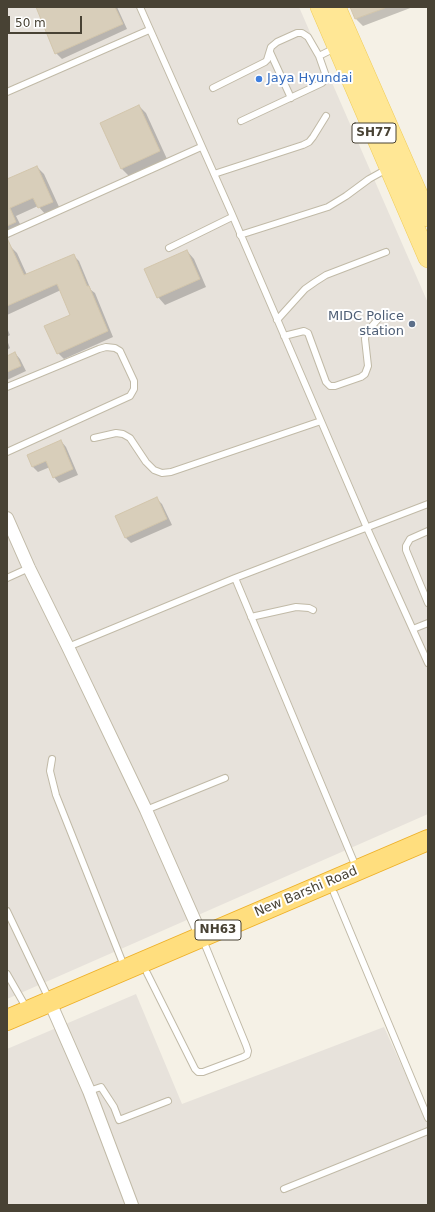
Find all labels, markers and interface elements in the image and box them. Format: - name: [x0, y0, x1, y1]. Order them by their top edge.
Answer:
- scale bar: [10, 8, 84, 34]
- text: 50 m: [15, 16, 46, 30]
- place label: Jaya Hyundai: [267, 71, 352, 87]
- marker: Jaya Hyundai: [254, 74, 264, 84]
- road number: SH77: [352, 123, 396, 143]
- place label: MIDC Police station: [328, 309, 404, 340]
- marker: MIDC Police station: [407, 319, 417, 329]
- street label: New Barshi Road: [252, 863, 360, 921]
- road number: NH63: [195, 920, 241, 940]

